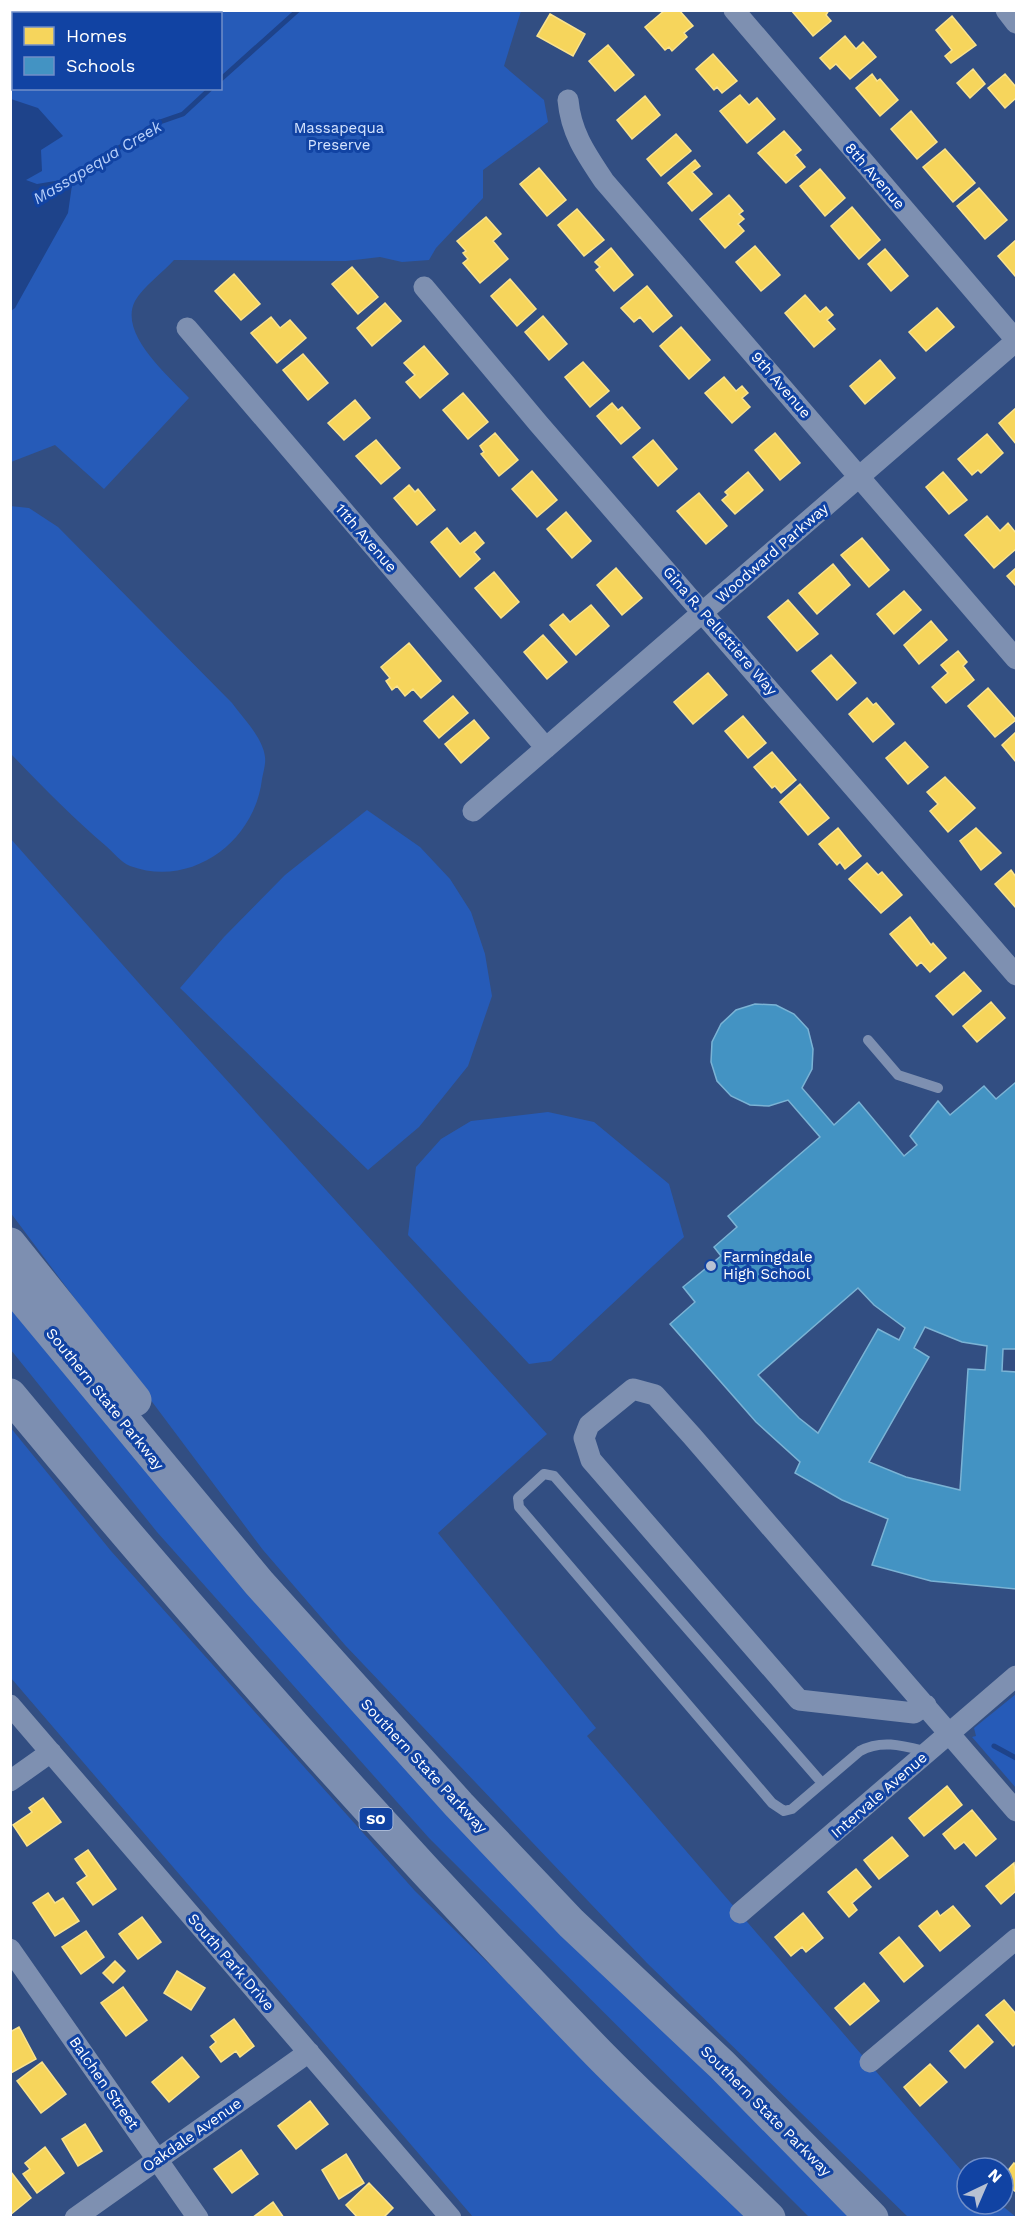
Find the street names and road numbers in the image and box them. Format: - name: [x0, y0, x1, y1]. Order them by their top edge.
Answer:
- street label: 8th Avenue: [841, 139, 909, 213]
- street label: 9th Avenue: [747, 348, 815, 422]
- street label: Woodward Parkway: [712, 499, 832, 607]
- street label: 11th Avenue: [331, 500, 401, 576]
- street label: Gina R. Pellettiere Way: [659, 563, 781, 699]
- street label: Southern State Parkway: [42, 1324, 168, 1474]
- street label: Southern State Parkway: [357, 1695, 491, 1837]
- street label: Intervale Avenue: [827, 1748, 931, 1842]
- road number: SO: [360, 1808, 392, 1830]
- street label: South Park Drive: [184, 1910, 278, 2014]
- street label: Balchen Street: [65, 2033, 143, 2133]
- street label: Southern State Parkway: [697, 2042, 835, 2180]
- street label: Oakdale Avenue: [139, 2094, 245, 2176]

